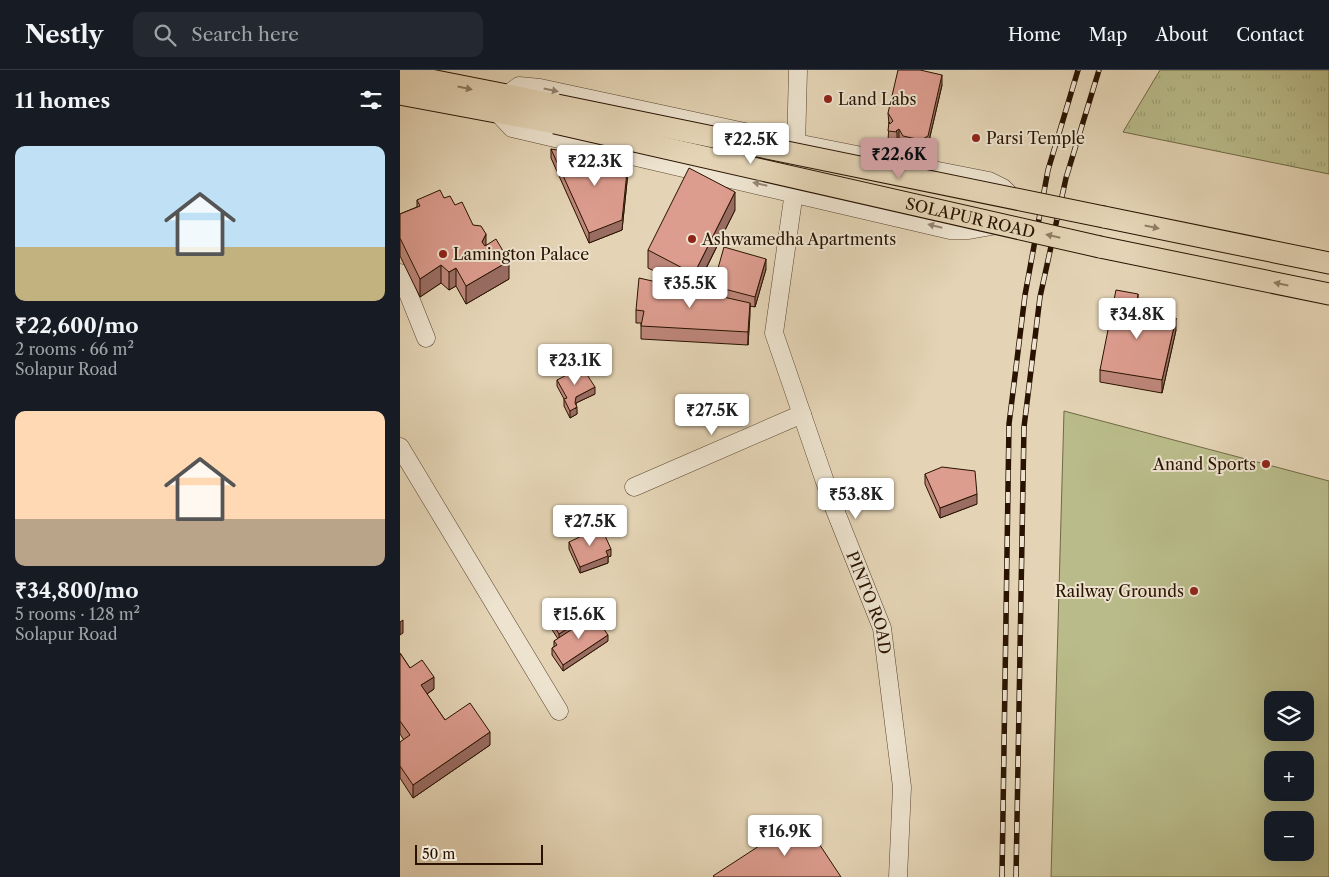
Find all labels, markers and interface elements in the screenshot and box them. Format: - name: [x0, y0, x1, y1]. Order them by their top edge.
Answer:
- search box: [133, 12, 483, 57]
- text: Nestly: [25, 20, 103, 49]
- icon: search: [151, 21, 179, 49]
- text: Search here: [191, 23, 299, 46]
- text: Home: [1008, 24, 1061, 46]
- text: Map: [1089, 24, 1127, 46]
- text: About: [1155, 24, 1208, 46]
- text: Contact: [1236, 24, 1304, 46]
- one-way arrow: [457, 84, 473, 92]
- icon: filters: [357, 86, 385, 114]
- one-way arrow: [544, 86, 559, 94]
- text: 11 homes: [15, 88, 110, 113]
- place label: Land Labs: [838, 89, 917, 109]
- marker: Land Labs: [822, 93, 834, 105]
- pin: ₹22.5K: [710, 122, 792, 165]
- place label: Parsi Temple: [986, 128, 1085, 148]
- text: ₹22.5K: [724, 129, 778, 149]
- marker: Parsi Temple: [970, 132, 982, 144]
- pin: ₹22.6K: [858, 138, 940, 180]
- pin: ₹22.3K: [554, 144, 636, 187]
- text: ₹22.6K: [872, 144, 926, 164]
- text: ₹22.3K: [568, 151, 622, 171]
- icon: home: [155, 179, 245, 269]
- one-way arrow: [752, 180, 767, 188]
- street label: SOLAPUR ROAD: [904, 193, 1037, 242]
- one-way arrow: [927, 222, 942, 230]
- one-way arrow: [1145, 223, 1161, 231]
- place label: Ashwamedha Apartments: [701, 229, 896, 249]
- one-way arrow: [1045, 232, 1060, 240]
- marker: Ashwamedha Apartments: [686, 233, 698, 245]
- place label: Lamington Palace: [453, 244, 589, 264]
- marker: Lamington Palace: [437, 248, 449, 260]
- pin: ₹35.5K: [649, 266, 731, 309]
- text: ₹35.5K: [663, 273, 717, 293]
- one-way arrow: [1274, 280, 1289, 288]
- pin: ₹34.8K: [1096, 298, 1178, 340]
- text: ₹34.8K: [1110, 304, 1164, 324]
- text: ₹22,600/mo: [15, 313, 139, 338]
- text: 2 rooms · 66 m²: [15, 339, 134, 359]
- pin: ₹23.1K: [534, 344, 616, 386]
- text: ₹23.1K: [549, 350, 601, 370]
- text: Solapur Road: [15, 359, 118, 379]
- pin: ₹27.5K: [671, 394, 753, 436]
- text: ₹27.5K: [686, 400, 738, 420]
- icon: home: [155, 444, 245, 534]
- place label: Anand Sports: [1152, 454, 1256, 474]
- marker: Anand Sports: [1260, 458, 1272, 470]
- pin: ₹53.8K: [815, 478, 897, 520]
- text: ₹53.8K: [829, 484, 883, 504]
- pin: ₹27.5K: [549, 504, 631, 547]
- text: ₹27.5K: [564, 511, 616, 531]
- street label: PINTO ROAD: [842, 548, 895, 656]
- text: ₹34,800/mo: [15, 578, 139, 603]
- place label: Railway Grounds: [1055, 581, 1184, 601]
- marker: Railway Grounds: [1188, 585, 1200, 597]
- pin: ₹15.6K: [538, 598, 620, 640]
- text: 5 rooms · 128 m²: [15, 604, 140, 624]
- text: ₹15.6K: [553, 604, 605, 624]
- text: Solapur Road: [15, 624, 118, 644]
- map controls: [1264, 691, 1314, 861]
- button: layers: [1264, 691, 1314, 741]
- button: +: [1264, 751, 1314, 801]
- button: −: [1264, 811, 1314, 861]
- pin: ₹16.9K: [744, 814, 826, 857]
- text: ₹16.9K: [759, 821, 811, 841]
- scale bar: [415, 842, 542, 865]
- text: 50 m: [422, 845, 455, 863]

